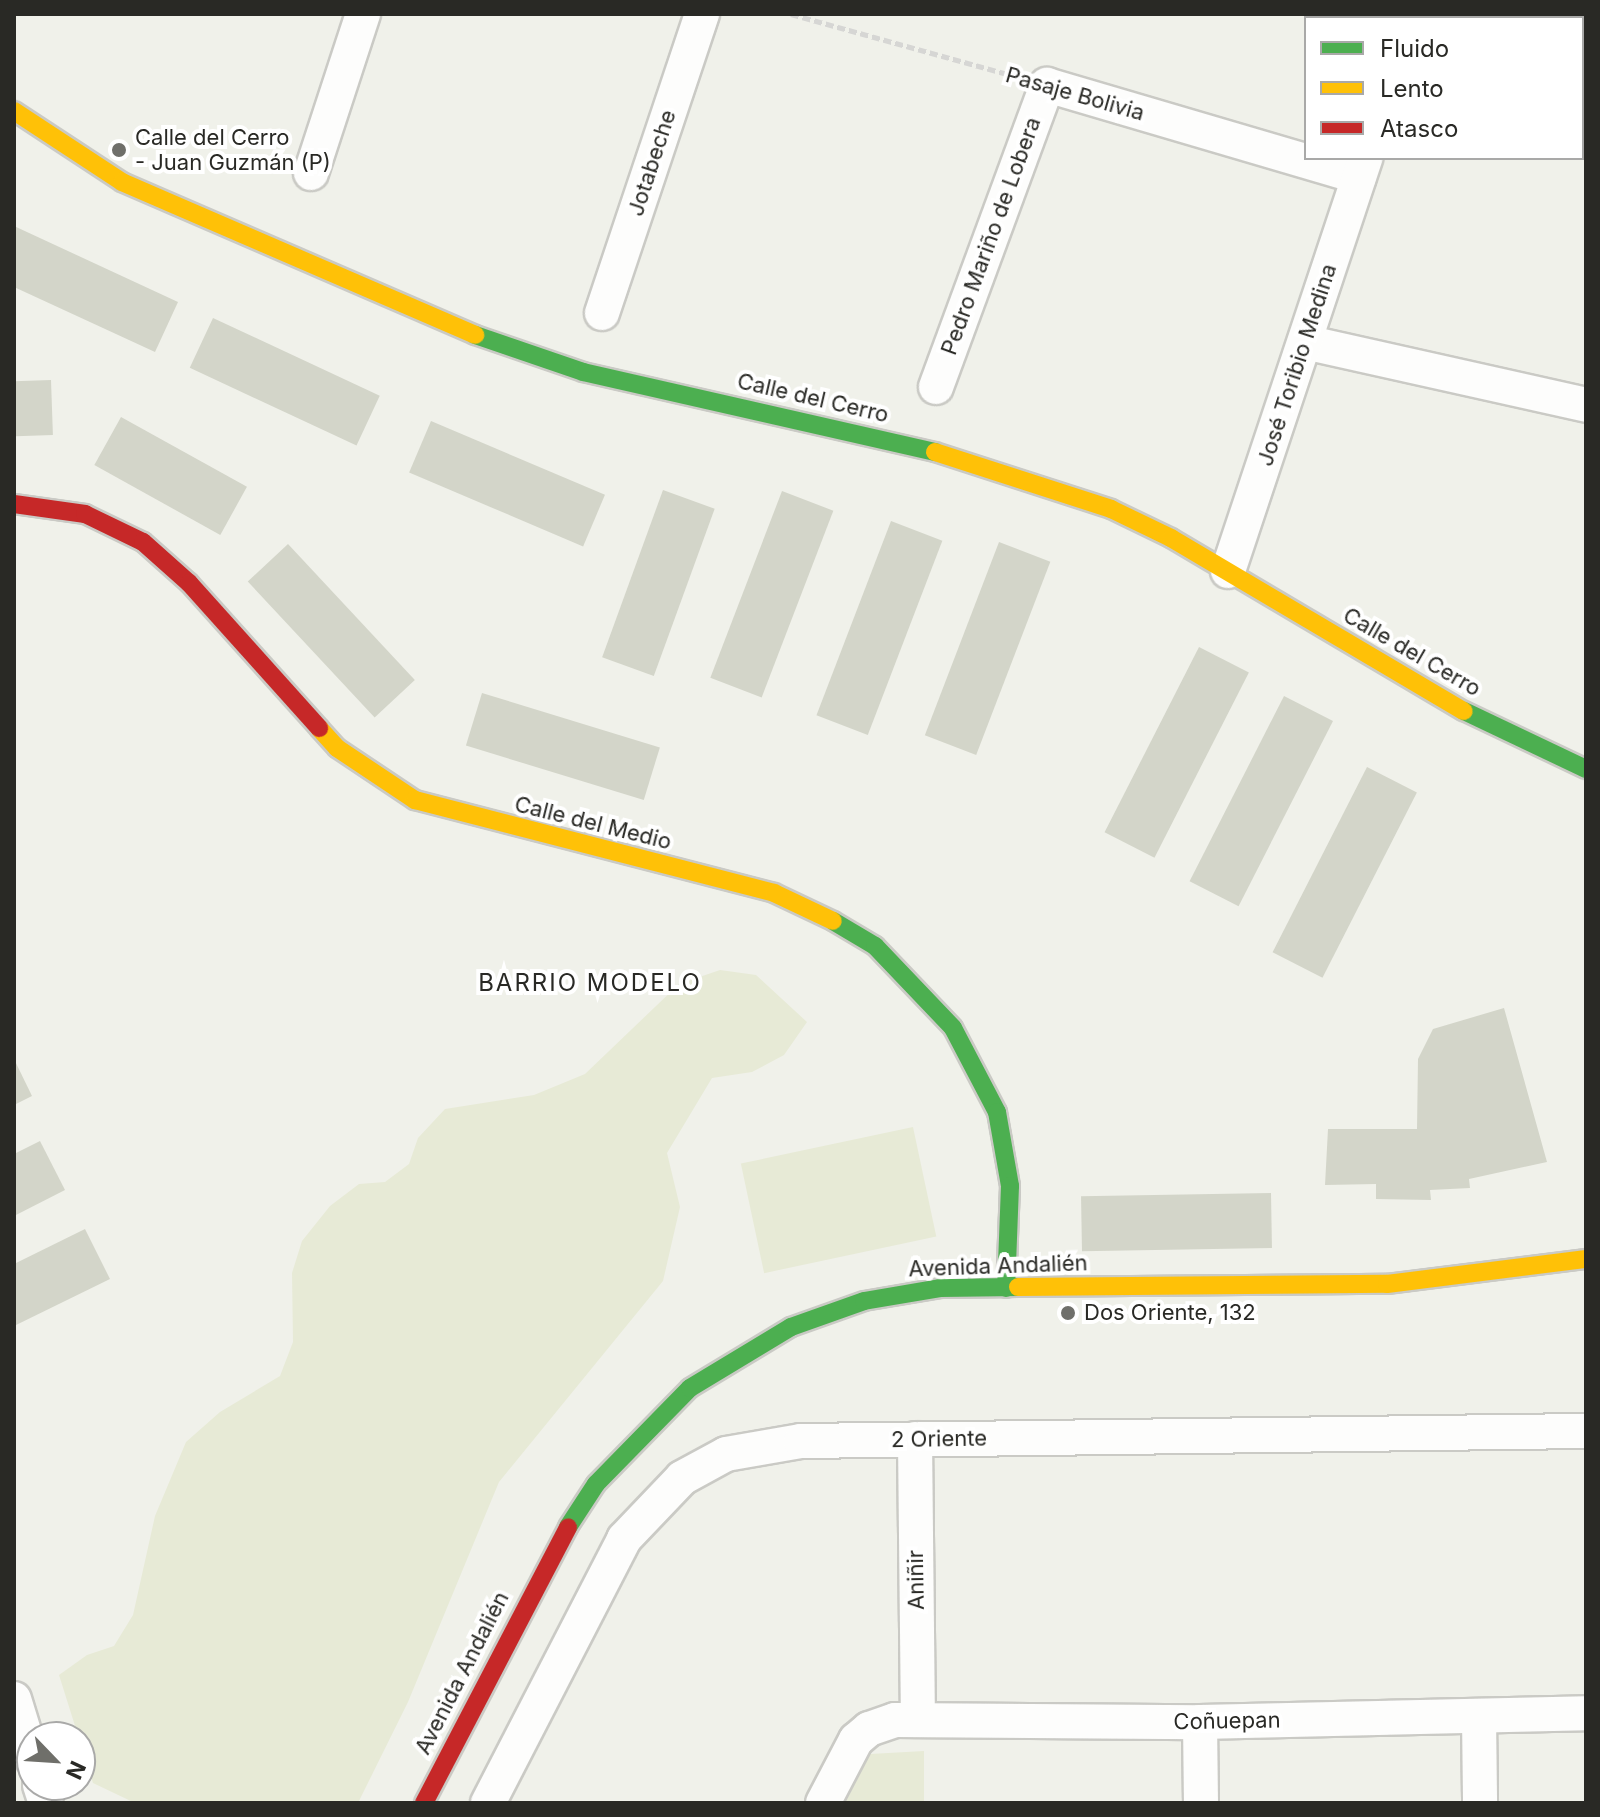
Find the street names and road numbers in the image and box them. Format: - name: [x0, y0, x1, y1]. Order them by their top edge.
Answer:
- street label: Pasaje Bolivia: [1003, 62, 1147, 126]
- street label: Jotabeche: [622, 107, 682, 219]
- street label: Pedro Mariño de Lobera: [936, 113, 1046, 359]
- street label: José Toribio Medina: [1252, 261, 1342, 469]
- street label: Calle del Cerro: [735, 368, 891, 428]
- street label: Calle del Cerro: [1338, 602, 1486, 702]
- street label: Calle del Medio: [512, 791, 674, 855]
- street label: Avenida Andalién: [908, 1250, 1088, 1282]
- street label: 2 Oriente: [891, 1425, 987, 1453]
- street label: Aniñir: [902, 1550, 930, 1610]
- street label: Avenida Andalién: [410, 1587, 514, 1759]
- street label: Coñuepan: [1173, 1707, 1281, 1735]

